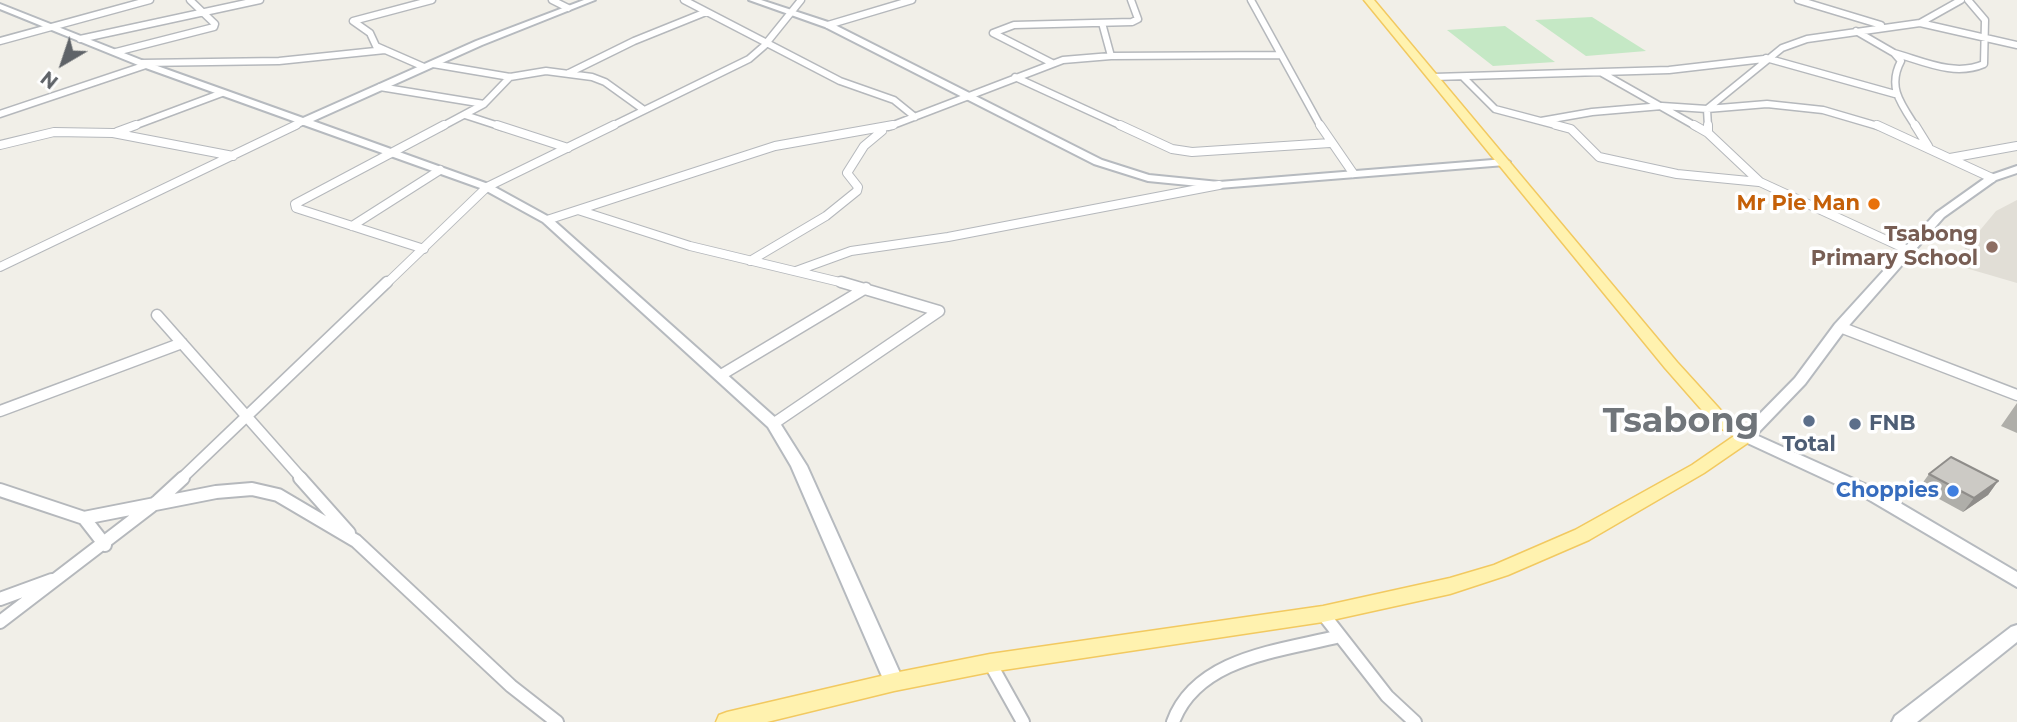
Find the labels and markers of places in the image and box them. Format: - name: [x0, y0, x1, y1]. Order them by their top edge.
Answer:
- place label: Mr Pie Man: [1737, 191, 1860, 217]
- marker: Mr Pie Man: [1866, 196, 1882, 212]
- place label: Tsabong Primary School: [1811, 222, 1978, 272]
- marker: Tsabong Primary School: [1984, 239, 2000, 255]
- place label: FNB: [1869, 411, 1915, 437]
- marker: Total: [1801, 413, 1817, 429]
- marker: FNB: [1847, 416, 1863, 432]
- place label: Total: [1782, 432, 1836, 458]
- place label: Choppies: [1836, 478, 1939, 504]
- marker: Choppies: [1945, 483, 1961, 499]

